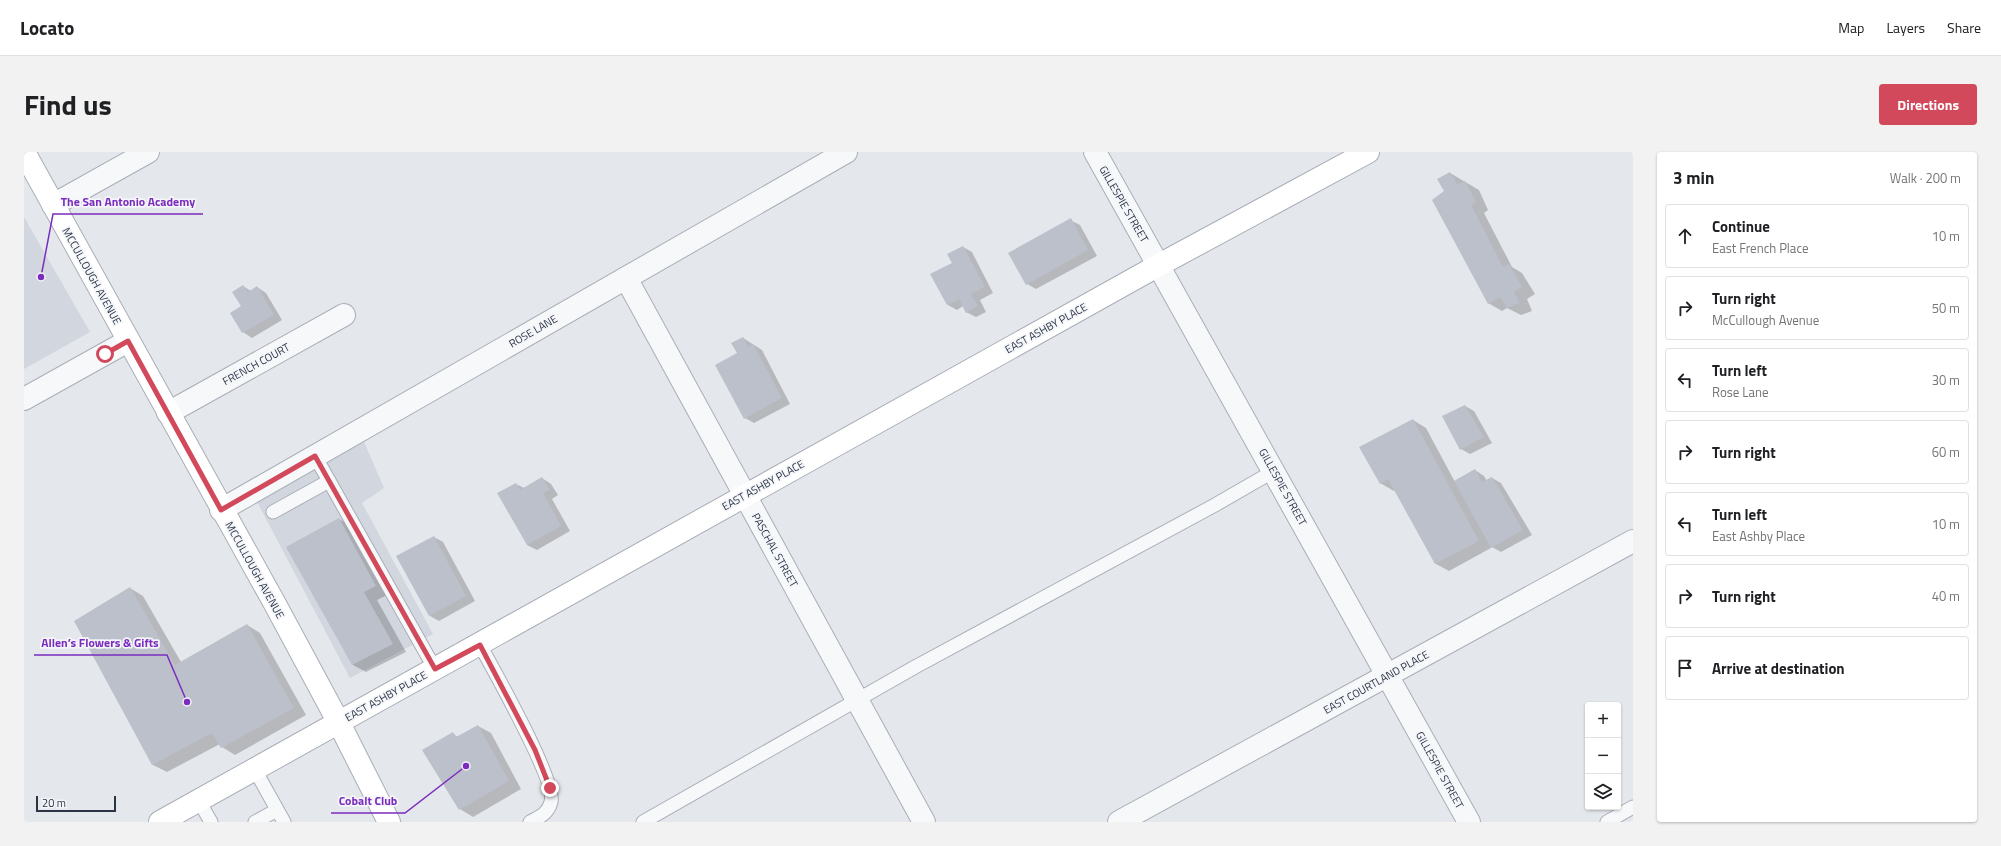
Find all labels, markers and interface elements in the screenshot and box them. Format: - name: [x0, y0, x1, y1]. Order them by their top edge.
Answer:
- text: Locato: [20, 13, 74, 42]
- text: Map: [1838, 17, 1864, 38]
- text: Layers: [1886, 17, 1925, 38]
- text: Share: [1947, 17, 1981, 38]
- text: Find us: [24, 83, 112, 126]
- button: Directions: [1879, 84, 1977, 125]
- street label: GILLESPIE STREET: [1096, 163, 1153, 246]
- text: 3 min: [1673, 165, 1714, 191]
- text: Walk · 200 m: [1890, 168, 1961, 188]
- callout: The San Antonio Academy: [53, 190, 203, 214]
- text: The San Antonio Academy: [61, 192, 195, 211]
- text: Continue: [1712, 215, 1770, 238]
- street label: MCCULLOUGH AVENUE: [59, 225, 125, 327]
- icon: ahead: [1674, 225, 1696, 247]
- text: 10 m: [1932, 226, 1960, 246]
- text: East French Place: [1712, 238, 1809, 258]
- text: Turn right: [1712, 287, 1776, 310]
- icon: right: [1674, 297, 1696, 319]
- text: 50 m: [1932, 298, 1960, 318]
- street label: EAST ASHBY PLACE: [1002, 299, 1090, 357]
- text: McCullough Avenue: [1712, 310, 1819, 330]
- street label: ROSE LANE: [506, 311, 560, 351]
- street label: FRENCH COURT: [220, 339, 293, 389]
- route start: [96, 345, 114, 363]
- text: Turn left: [1712, 359, 1767, 382]
- icon: left: [1674, 369, 1696, 391]
- text: 30 m: [1932, 370, 1960, 390]
- text: Rose Lane: [1712, 382, 1769, 402]
- icon: right: [1674, 441, 1696, 463]
- text: Turn right: [1712, 441, 1776, 464]
- text: 60 m: [1932, 442, 1960, 462]
- street label: GILLESPIE STREET: [1255, 445, 1311, 529]
- street label: EAST ASHBY PLACE: [719, 456, 807, 514]
- text: Turn left: [1712, 503, 1767, 526]
- street label: PASCHAL STREET: [748, 510, 802, 590]
- icon: left: [1674, 513, 1696, 535]
- text: 10 m: [1932, 514, 1960, 534]
- street label: MCCULLOUGH AVENUE: [222, 519, 288, 621]
- text: East Ashby Place: [1712, 526, 1805, 546]
- icon: right: [1674, 585, 1696, 607]
- text: Turn right: [1712, 585, 1776, 608]
- text: 40 m: [1932, 586, 1960, 606]
- callout: Allen’s Flowers & Gifts: [34, 631, 167, 655]
- text: Allen’s Flowers & Gifts: [41, 633, 159, 652]
- street label: EAST COURTLAND PLACE: [1320, 646, 1432, 718]
- icon: arrive: [1674, 657, 1696, 679]
- text: Arrive at destination: [1712, 657, 1845, 680]
- street label: EAST ASHBY PLACE: [342, 667, 430, 725]
- map controls: [1585, 702, 1621, 810]
- button: +: [1585, 702, 1621, 738]
- street label: GILLESPIE STREET: [1412, 728, 1468, 812]
- button: −: [1585, 738, 1621, 774]
- button: layers: [1585, 774, 1621, 810]
- route end: [541, 779, 559, 797]
- callout: Cobalt Club: [331, 789, 405, 813]
- text: Cobalt Club: [339, 791, 398, 810]
- scale bar: [36, 794, 116, 813]
- text: 20 m: [42, 795, 66, 811]

